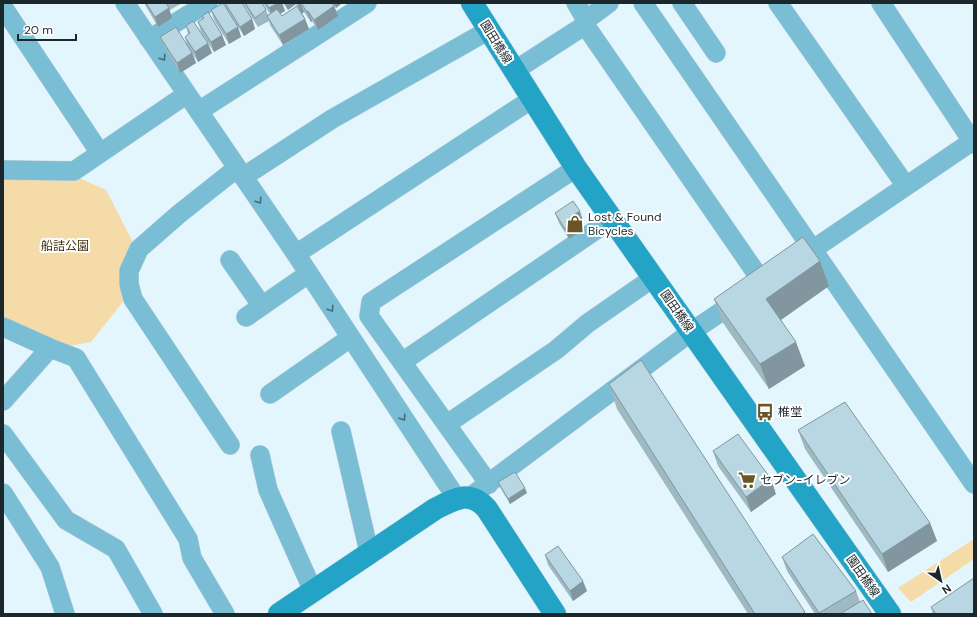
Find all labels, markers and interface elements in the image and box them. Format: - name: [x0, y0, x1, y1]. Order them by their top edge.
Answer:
- scale bar: [18, 16, 76, 42]
- street label: 園田橋線: [476, 17, 516, 67]
- text: 20 m: [24, 22, 53, 38]
- one-way arrow: [158, 54, 165, 61]
- one-way arrow: [254, 197, 262, 204]
- place label: Lost & Found Bicycles: [588, 209, 661, 239]
- shop icon: Lost & Found Bicycles: [565, 214, 585, 234]
- park label: 船詰公園: [41, 238, 89, 254]
- street label: 園田橋線: [657, 287, 697, 335]
- one-way arrow: [326, 305, 334, 312]
- bus stop icon: 椎堂: [755, 402, 775, 422]
- place label: 椎堂: [778, 404, 802, 420]
- one-way arrow: [398, 413, 405, 420]
- supermarket icon: セブン-イレブン: [737, 470, 757, 490]
- place label: セブン-イレブン: [760, 472, 851, 488]
- street label: 園田橋線: [843, 552, 883, 600]
- north arrow: [921, 561, 961, 601]
- text: N: [939, 581, 954, 597]

